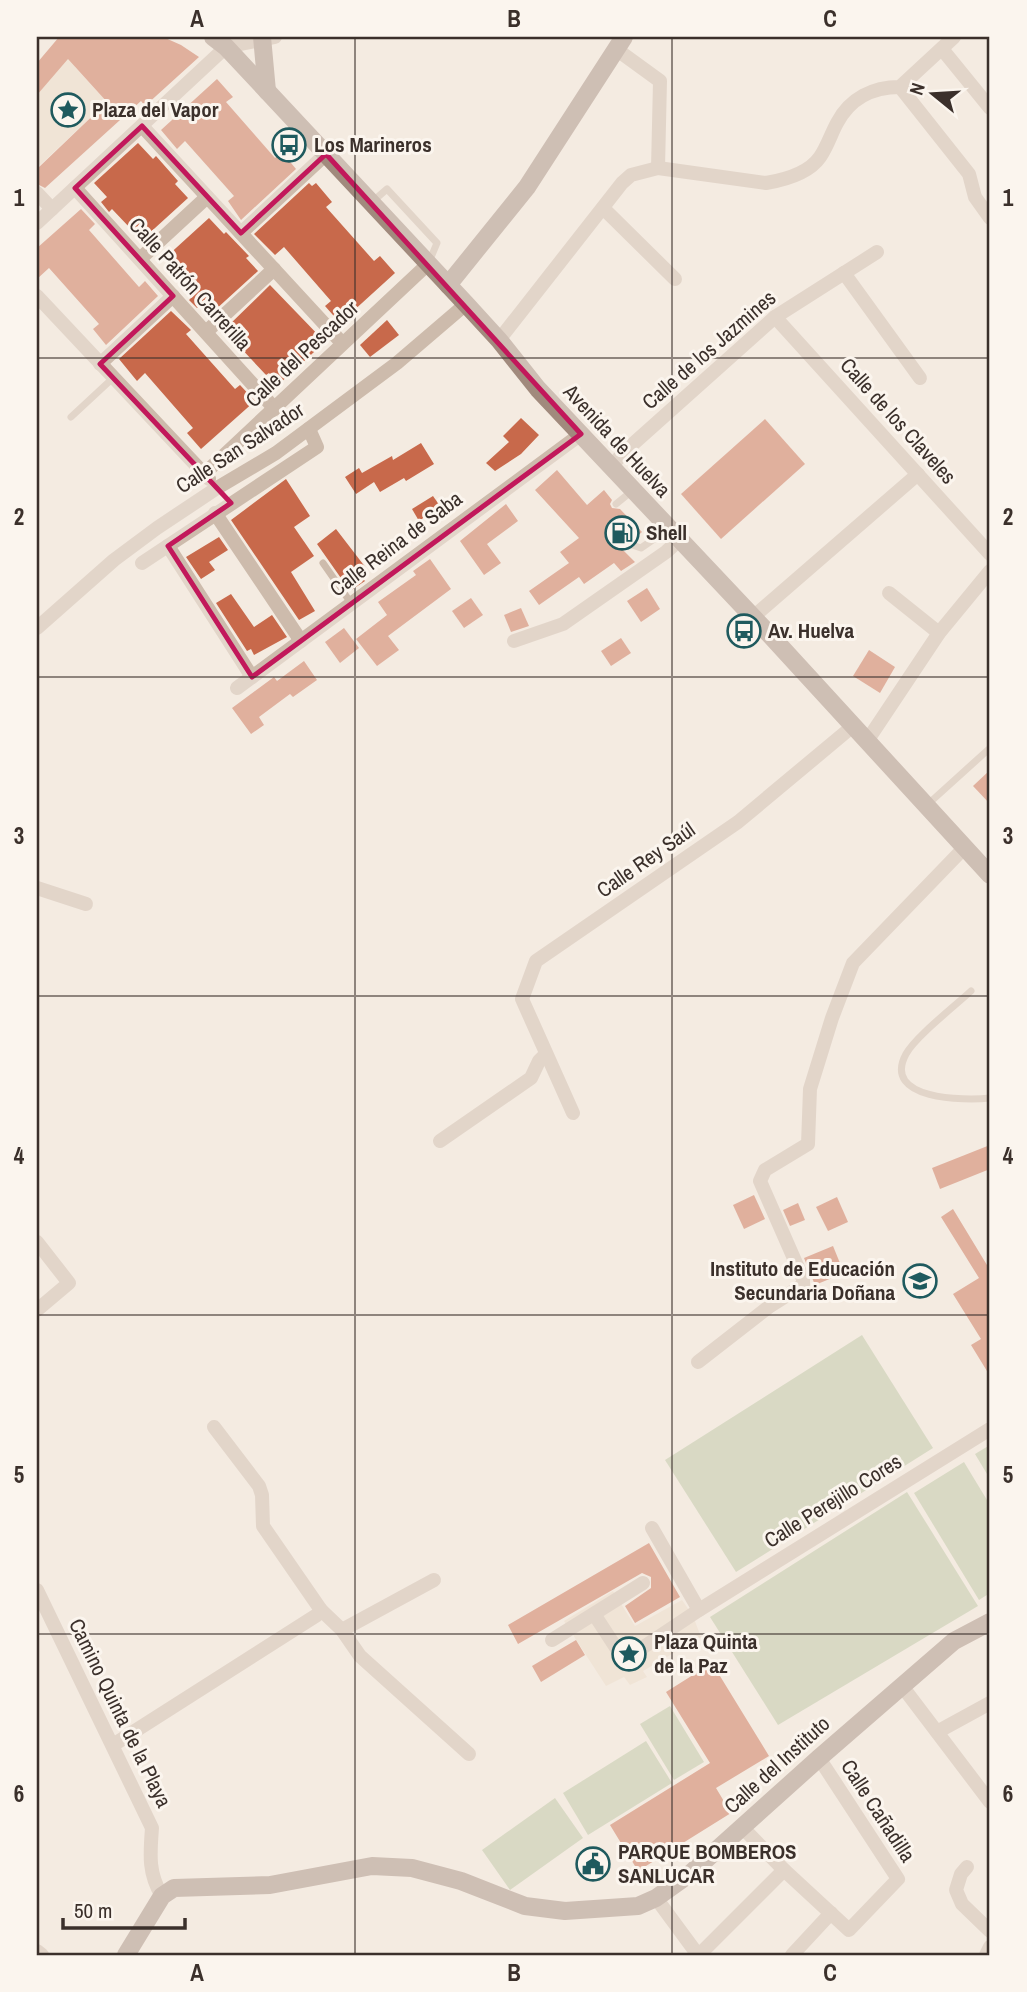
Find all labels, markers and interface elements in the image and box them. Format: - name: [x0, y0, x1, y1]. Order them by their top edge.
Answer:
- text: A: [190, 3, 204, 34]
- text: B: [507, 3, 521, 34]
- text: C: [823, 3, 837, 34]
- north arrow: [898, 60, 968, 130]
- text: N: [903, 79, 931, 98]
- place icon: Plaza del Vapor: [49, 91, 87, 129]
- place label: Plaza del Vapor: [92, 95, 219, 124]
- bus stop icon: Los Marineros: [270, 126, 308, 164]
- place label: Los Marineros: [314, 130, 432, 159]
- text: 1: [14, 182, 25, 213]
- text: 1: [1003, 182, 1014, 213]
- street label: Calle Patrón Carrerilla: [123, 211, 258, 357]
- street label: Calle de los Jazmines: [636, 283, 782, 416]
- street label: Calle del Pescador: [239, 294, 365, 414]
- street label: Calle de los Claveles: [834, 351, 963, 490]
- street label: Avenida de Huelva: [557, 377, 678, 504]
- street label: Calle San Salvador: [170, 395, 310, 500]
- street label: Calle Reina de Saba: [324, 484, 468, 603]
- text: 2: [14, 501, 24, 532]
- text: 2: [1003, 501, 1013, 532]
- fuel station icon: Shell: [603, 514, 641, 552]
- place label: Shell: [646, 518, 687, 547]
- bus stop icon: Av. Huelva: [725, 612, 763, 650]
- place label: Av. Huelva: [768, 616, 855, 645]
- street label: Calle Rey Saúl: [591, 815, 701, 904]
- text: 3: [14, 820, 24, 851]
- text: 3: [1003, 820, 1013, 851]
- text: 4: [14, 1140, 25, 1171]
- text: 4: [1003, 1140, 1014, 1171]
- place label: Instituto de Educación Secundaria Doñana: [710, 1254, 895, 1307]
- school or university icon: Instituto de Educación Secundaria Doñana: [901, 1262, 939, 1300]
- street label: Calle Perejillo Cores: [759, 1447, 907, 1554]
- text: 5: [14, 1459, 24, 1490]
- text: 5: [1003, 1459, 1013, 1490]
- street label: Camino Quinta de la Playa: [62, 1614, 179, 1812]
- place label: Plaza Quinta de la Paz: [654, 1627, 758, 1680]
- place icon: Plaza Quinta de la Paz: [610, 1635, 648, 1673]
- street label: Calle del Instituto: [718, 1709, 836, 1820]
- street label: Calle Cañadilla: [834, 1754, 923, 1868]
- text: 6: [14, 1778, 24, 1809]
- text: 6: [1003, 1778, 1013, 1809]
- place label: PARQUE BOMBEROS SANLUCAR: [618, 1837, 797, 1890]
- public building icon: PARQUE BOMBEROS SANLUCAR: [574, 1845, 612, 1883]
- scale bar: [63, 1887, 186, 1931]
- text: 50 m: [74, 1896, 112, 1925]
- text: A: [190, 1957, 204, 1988]
- text: B: [507, 1957, 521, 1988]
- text: C: [823, 1957, 837, 1988]

